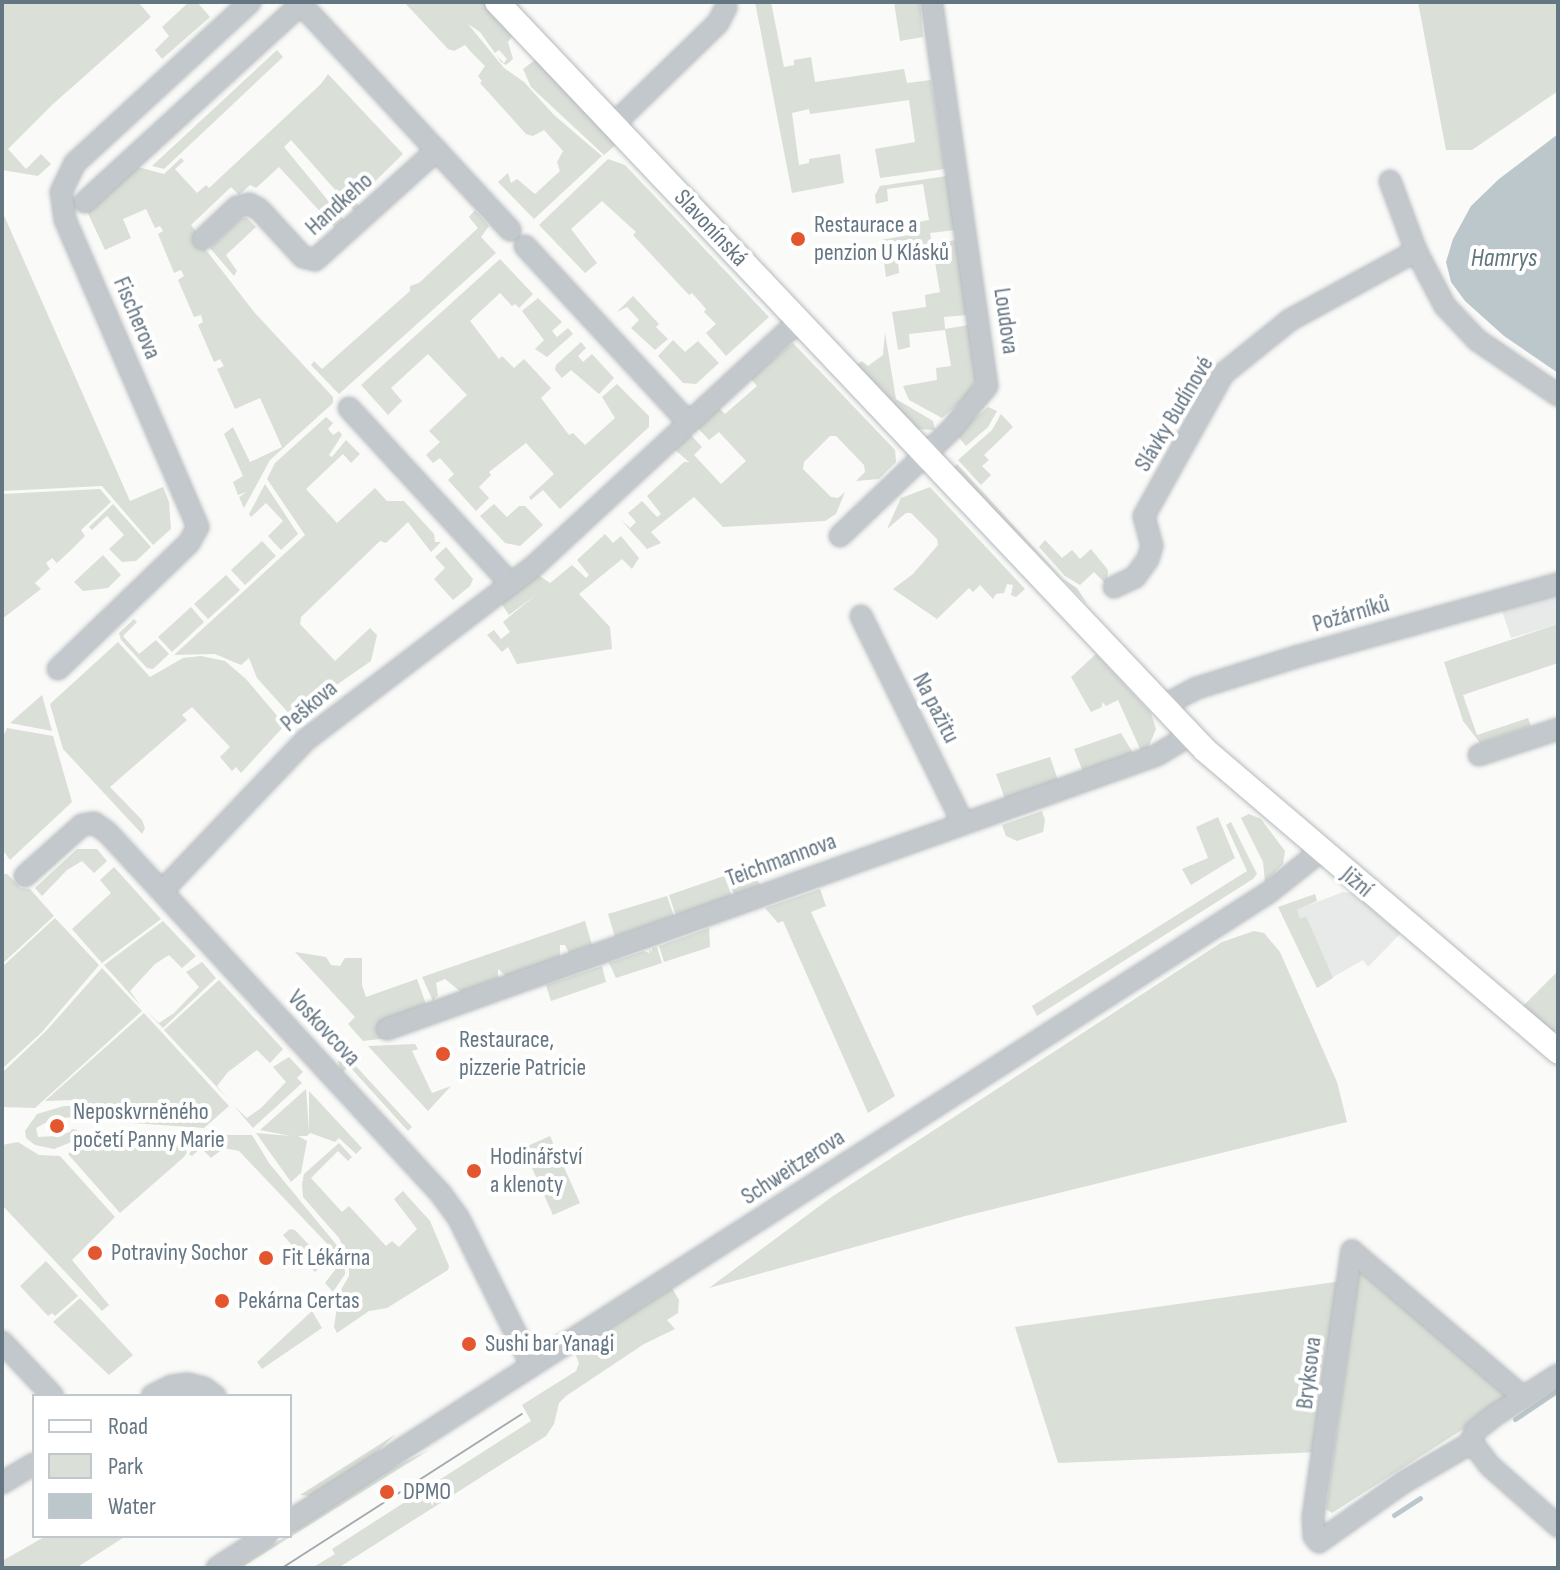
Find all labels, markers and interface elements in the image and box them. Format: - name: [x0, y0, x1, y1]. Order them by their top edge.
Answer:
- street label: Handkeho: [299, 166, 379, 242]
- street label: Slavonínská: [668, 183, 754, 273]
- place label: Restaurace a penzion U Klásků: [814, 211, 949, 267]
- marker: Restaurace a penzion U Klásků: [789, 230, 807, 248]
- water label: Hamrys: [1471, 243, 1537, 275]
- street label: Fischerova: [107, 273, 167, 363]
- street label: Loudova: [987, 286, 1025, 356]
- street label: Slávky Budínové: [1128, 351, 1220, 477]
- street label: Požárníků: [1309, 589, 1393, 639]
- street label: Na pažitu: [906, 668, 966, 748]
- street label: Peškova: [275, 674, 343, 738]
- street label: Teichmannova: [722, 827, 840, 893]
- street label: Jižní: [1335, 860, 1379, 904]
- street label: Voskovcova: [282, 984, 366, 1072]
- place label: Restaurace, pizzerie Patricie: [459, 1026, 586, 1082]
- marker: Restaurace, pizzerie Patricie: [434, 1045, 452, 1063]
- place label: Neposkvrněného početí Panny Marie: [73, 1098, 225, 1154]
- marker: Neposkvrněného početí Panny Marie: [48, 1117, 66, 1135]
- street label: Schweitzerova: [736, 1123, 850, 1211]
- place label: Hodinářství a klenoty: [490, 1143, 582, 1199]
- marker: Hodinářství a klenoty: [465, 1162, 483, 1180]
- place label: Potraviny Sochor: [111, 1239, 248, 1267]
- marker: Potraviny Sochor: [86, 1244, 104, 1262]
- place label: Fit Lékárna: [282, 1244, 370, 1272]
- marker: Fit Lékárna: [257, 1249, 275, 1267]
- place label: Pekárna Certas: [238, 1287, 360, 1315]
- marker: Pekárna Certas: [213, 1292, 231, 1310]
- place label: Sushi bar Yanagi: [485, 1330, 614, 1358]
- marker: Sushi bar Yanagi: [460, 1335, 478, 1353]
- street label: Bryksova: [1290, 1335, 1328, 1411]
- legend: [32, 1394, 292, 1538]
- text: Road: [108, 1412, 148, 1441]
- text: Park: [108, 1452, 143, 1481]
- place label: DPMO: [403, 1478, 451, 1506]
- marker: DPMO: [378, 1483, 396, 1501]
- text: Water: [108, 1492, 156, 1521]

